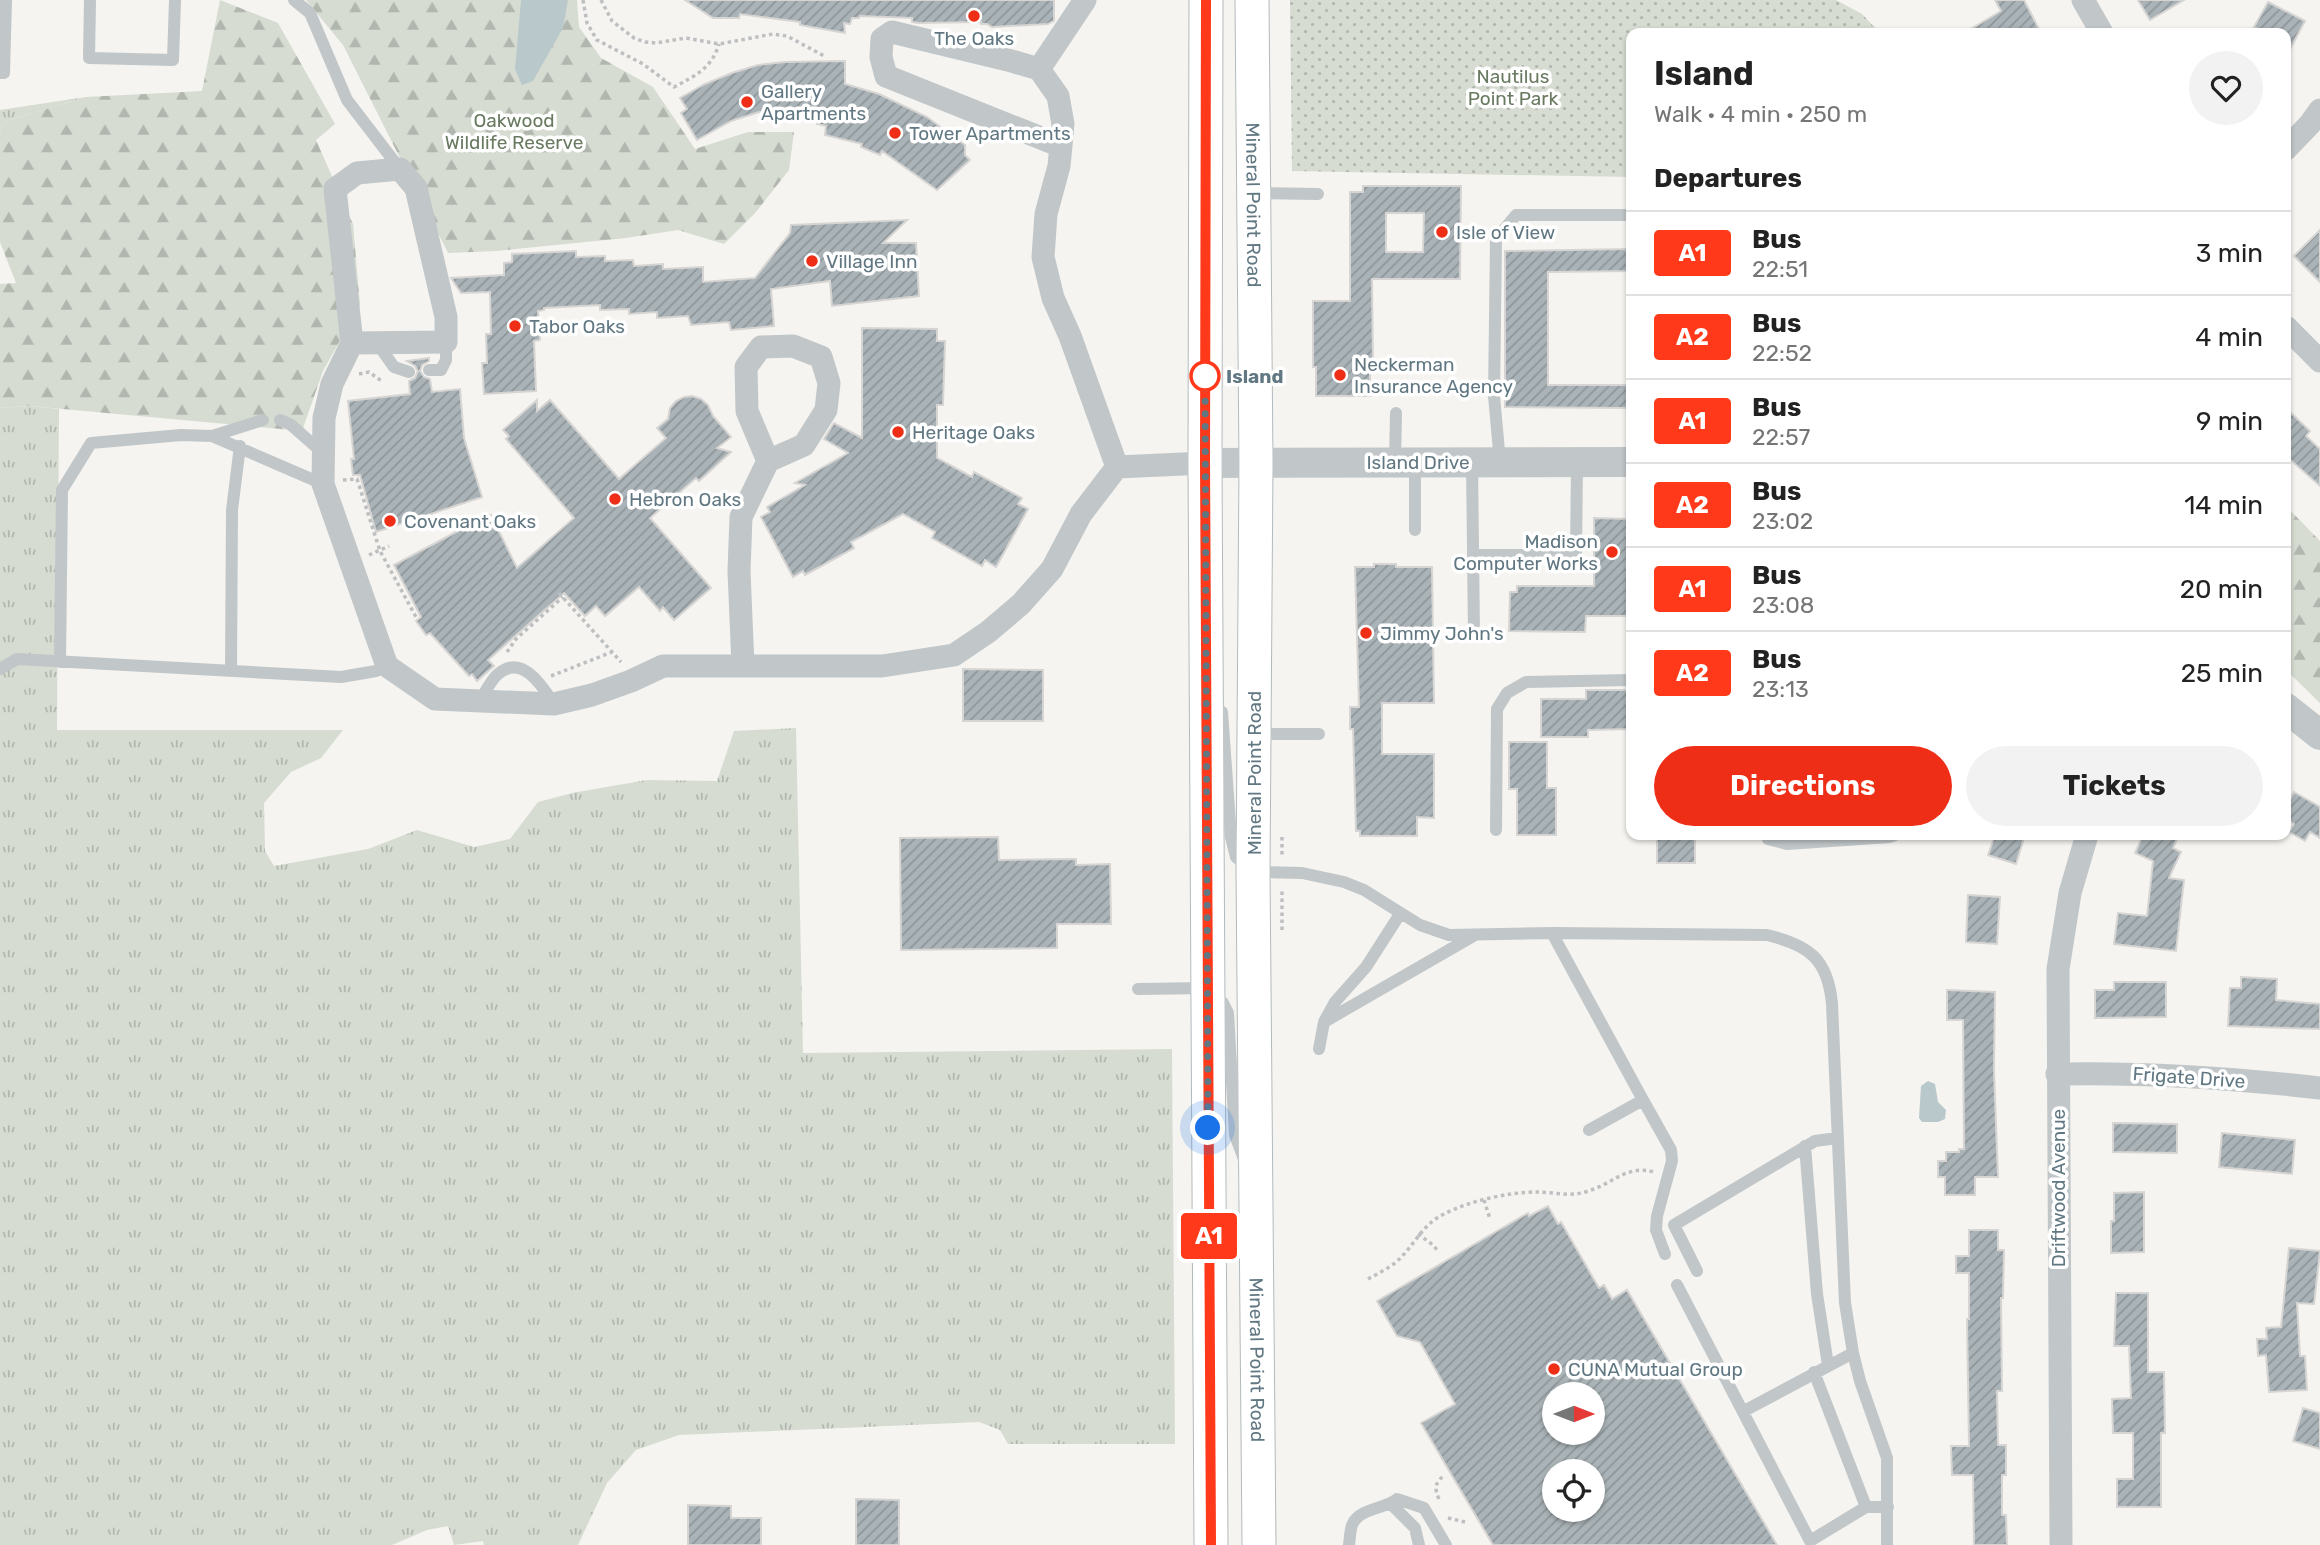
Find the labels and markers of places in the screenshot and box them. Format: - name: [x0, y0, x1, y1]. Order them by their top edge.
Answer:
- marker: The Oaks: [966, 8, 982, 24]
- place label: The Oaks: [934, 27, 1014, 50]
- place label: Gallery Apartments: [761, 80, 866, 125]
- marker: Gallery Apartments: [739, 94, 755, 110]
- place label: Tower Apartments: [909, 122, 1071, 145]
- marker: Tower Apartments: [887, 125, 903, 141]
- place label: Isle of View: [1456, 221, 1555, 244]
- marker: Isle of View: [1434, 224, 1450, 240]
- place label: Village Inn: [826, 250, 918, 273]
- marker: Village Inn: [804, 253, 820, 269]
- place label: Tabor Oaks: [529, 315, 625, 338]
- marker: Tabor Oaks: [507, 318, 523, 334]
- place label: Neckerman Insurance Agency: [1354, 353, 1513, 398]
- marker: Island: [1190, 361, 1220, 391]
- place label: Island: [1226, 365, 1284, 388]
- marker: Neckerman Insurance Agency: [1332, 367, 1348, 383]
- place label: Heritage Oaks: [912, 421, 1035, 444]
- marker: Heritage Oaks: [890, 424, 906, 440]
- place label: Hebron Oaks: [629, 488, 741, 511]
- marker: Hebron Oaks: [607, 491, 623, 507]
- place label: Covenant Oaks: [404, 510, 536, 533]
- marker: Covenant Oaks: [382, 513, 398, 529]
- place label: Madison Computer Works: [1453, 530, 1598, 575]
- marker: Madison Computer Works: [1604, 544, 1620, 560]
- place label: Jimmy John's: [1380, 622, 1504, 645]
- marker: Jimmy John's: [1358, 625, 1374, 641]
- place label: CUNA Mutual Group: [1568, 1358, 1743, 1381]
- marker: CUNA Mutual Group: [1546, 1361, 1562, 1377]

